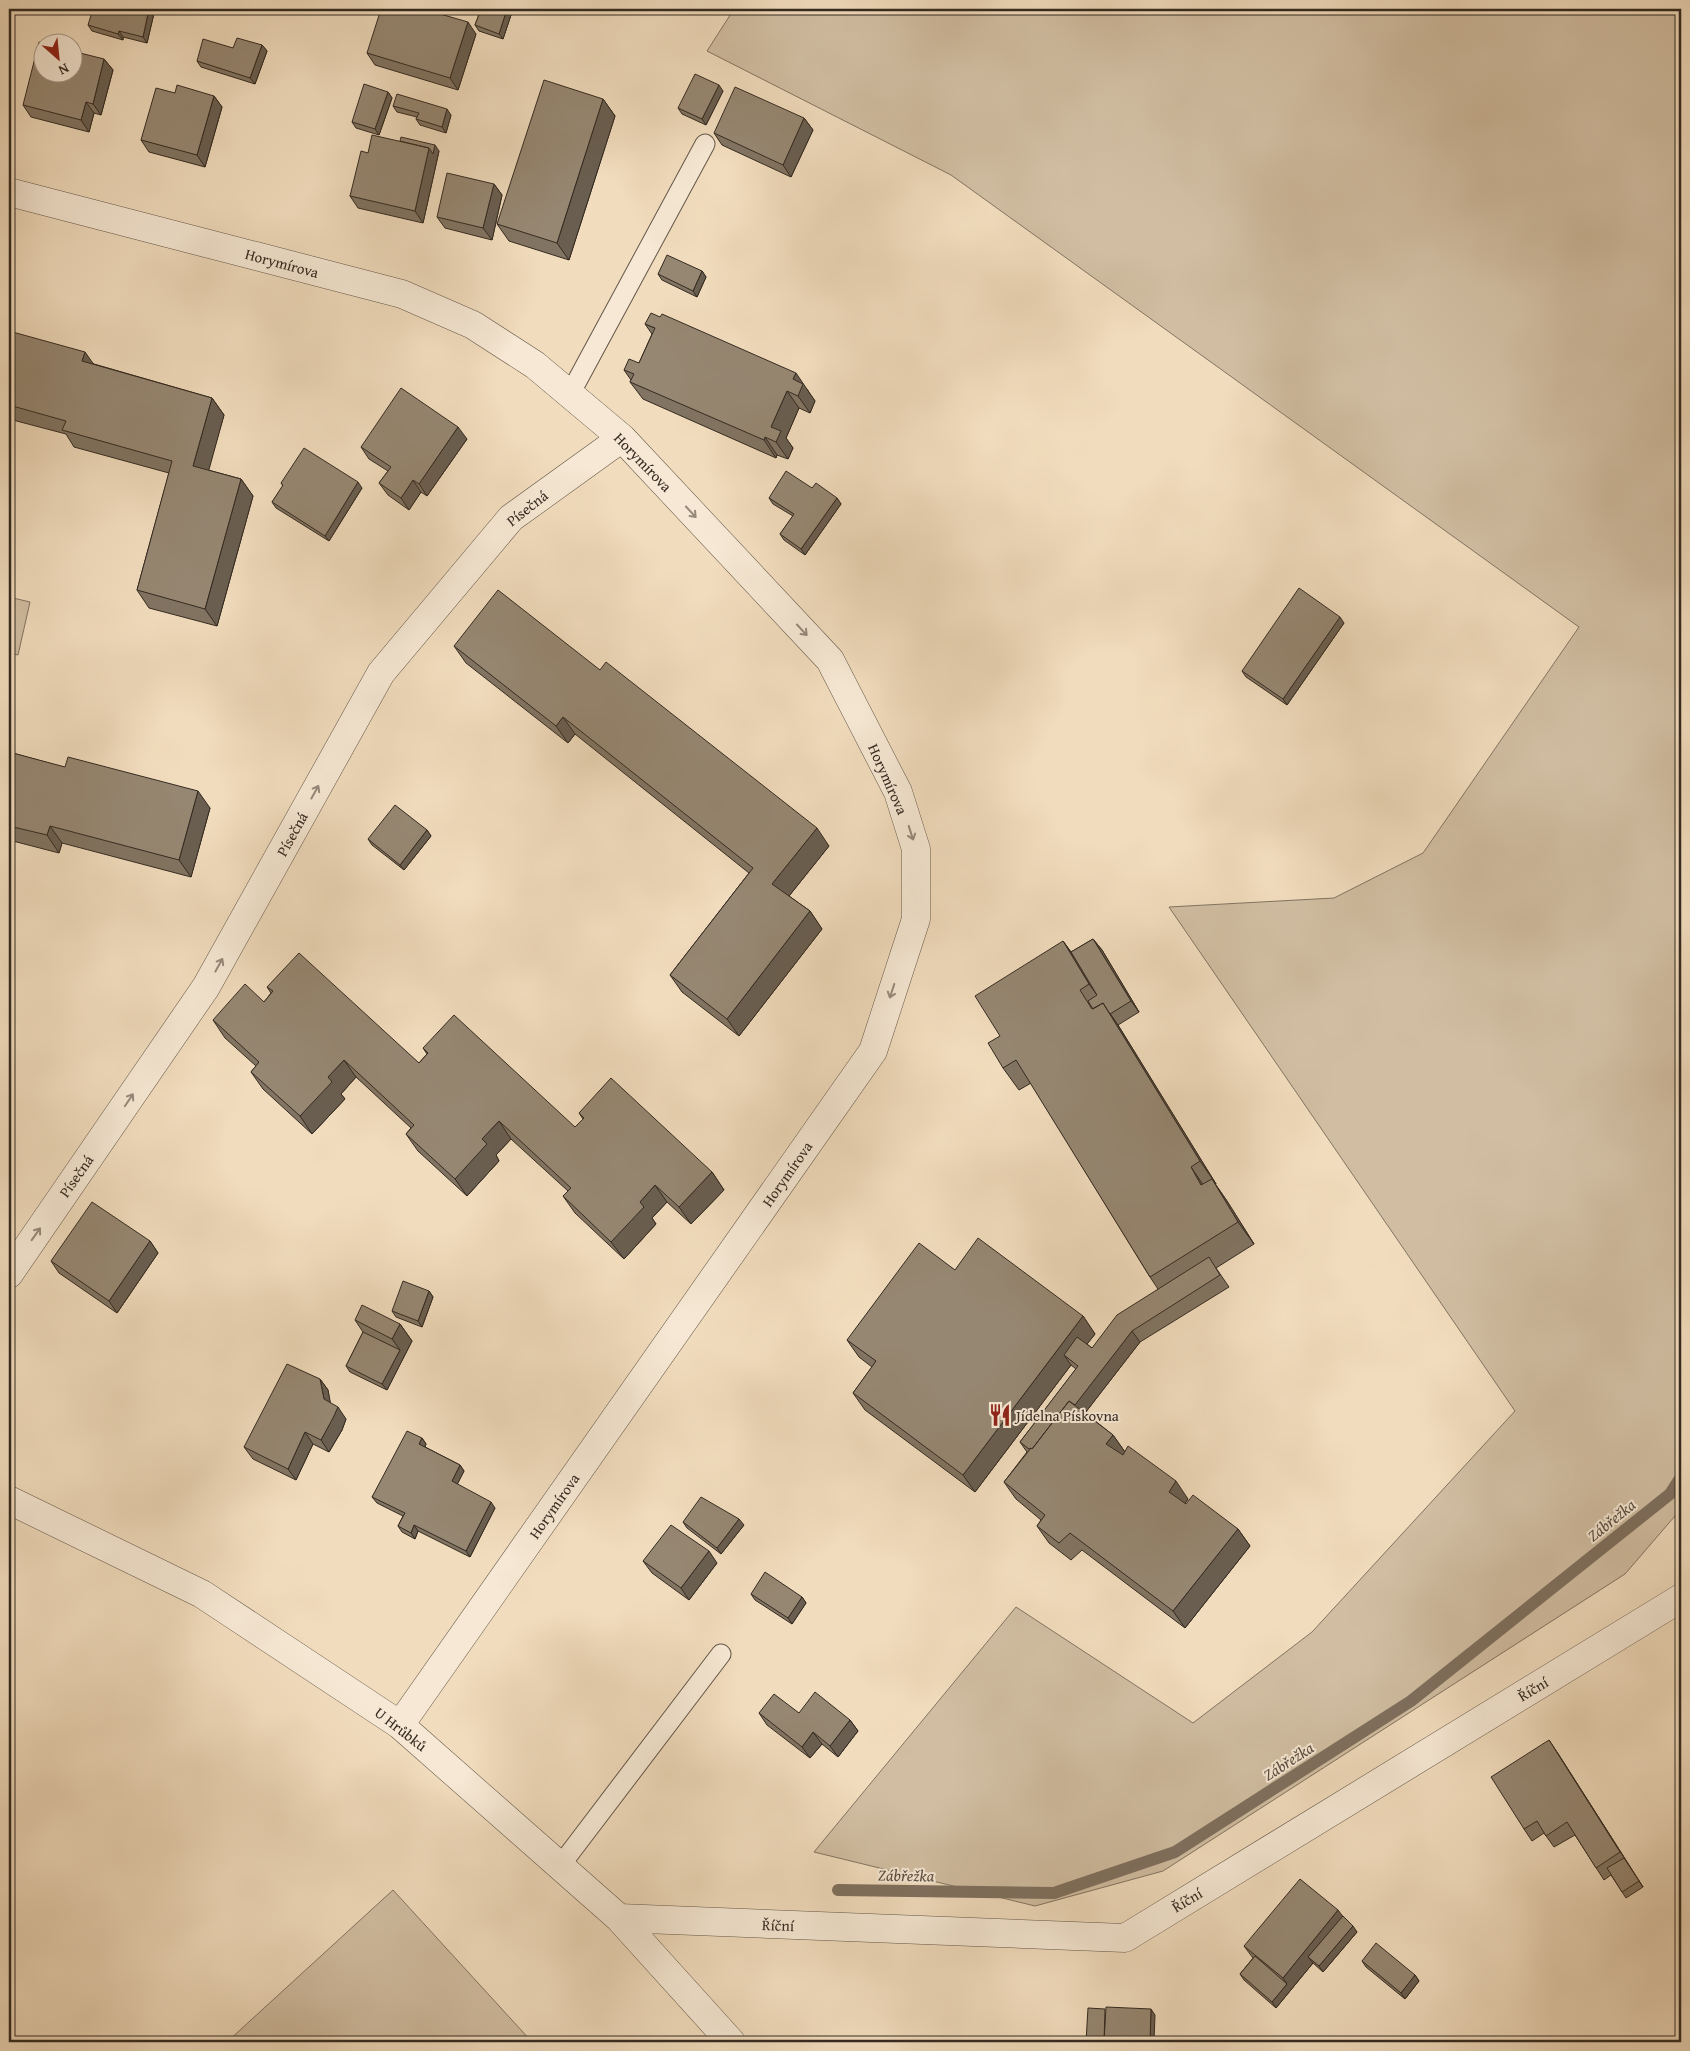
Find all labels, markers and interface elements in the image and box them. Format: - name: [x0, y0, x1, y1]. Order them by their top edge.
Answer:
- north arrow: [32, 32, 82, 82]
- text: N: [55, 59, 73, 81]
- street label: Horymírova: [243, 243, 321, 283]
- street label: Horymírova: [609, 428, 677, 496]
- street label: Písečná: [502, 485, 552, 531]
- one-way arrow: [685, 505, 697, 518]
- one-way arrow: [796, 624, 808, 637]
- street label: Horymírova: [863, 740, 913, 818]
- one-way arrow: [310, 785, 320, 800]
- street label: Písečná: [271, 808, 313, 860]
- one-way arrow: [906, 825, 916, 841]
- one-way arrow: [214, 958, 224, 972]
- one-way arrow: [887, 983, 897, 999]
- one-way arrow: [123, 1093, 134, 1107]
- street label: Horymírova: [757, 1137, 817, 1211]
- street label: Písečná: [54, 1151, 98, 1201]
- one-way arrow: [31, 1227, 41, 1241]
- restaurant icon: Jídelna Pískovna: [987, 1402, 1013, 1428]
- place label: Jídelna Pískovna: [1014, 1405, 1119, 1426]
- street label: Horymírova: [524, 1469, 584, 1543]
- water label: Zábřežka: [1582, 1493, 1641, 1547]
- street label: Říční: [1514, 1671, 1553, 1706]
- street label: U Hrůbků: [371, 1702, 432, 1757]
- water label: Zábřežka: [1258, 1735, 1319, 1786]
- water label: Zábřežka: [878, 1863, 935, 1887]
- street label: Říční: [1168, 1882, 1207, 1917]
- street label: Říční: [762, 1914, 795, 1936]

